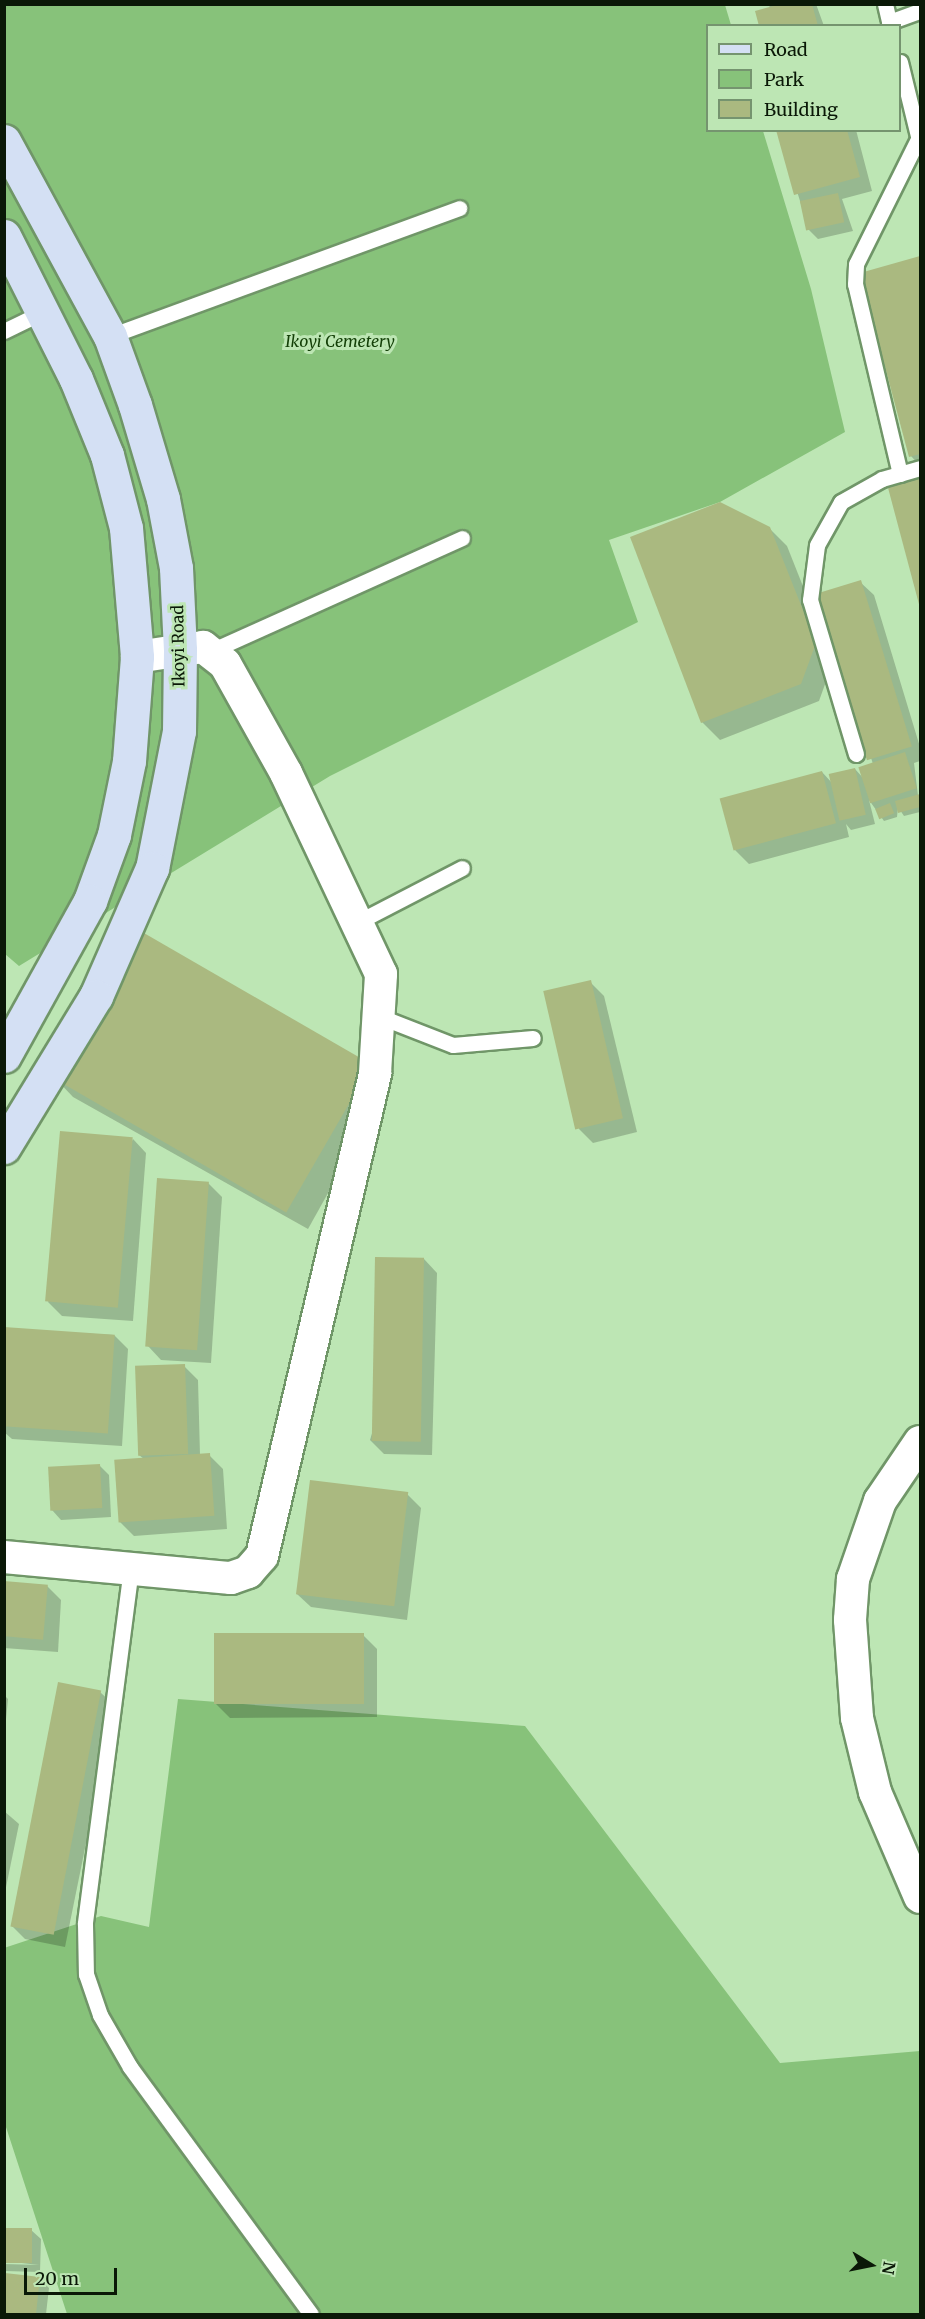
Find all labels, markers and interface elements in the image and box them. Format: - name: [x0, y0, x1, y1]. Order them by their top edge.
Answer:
- legend: [706, 24, 901, 132]
- text: Road: [764, 38, 808, 61]
- text: Park: [764, 68, 804, 91]
- text: Building: [764, 98, 838, 121]
- park label: Ikoyi Cemetery: [285, 331, 395, 351]
- street label: Ikoyi Road: [168, 605, 188, 687]
- north arrow: [841, 2235, 901, 2295]
- scale bar: [27, 2256, 120, 2294]
- text: N: [878, 2260, 900, 2276]
- text: 20 m: [35, 2267, 79, 2290]

